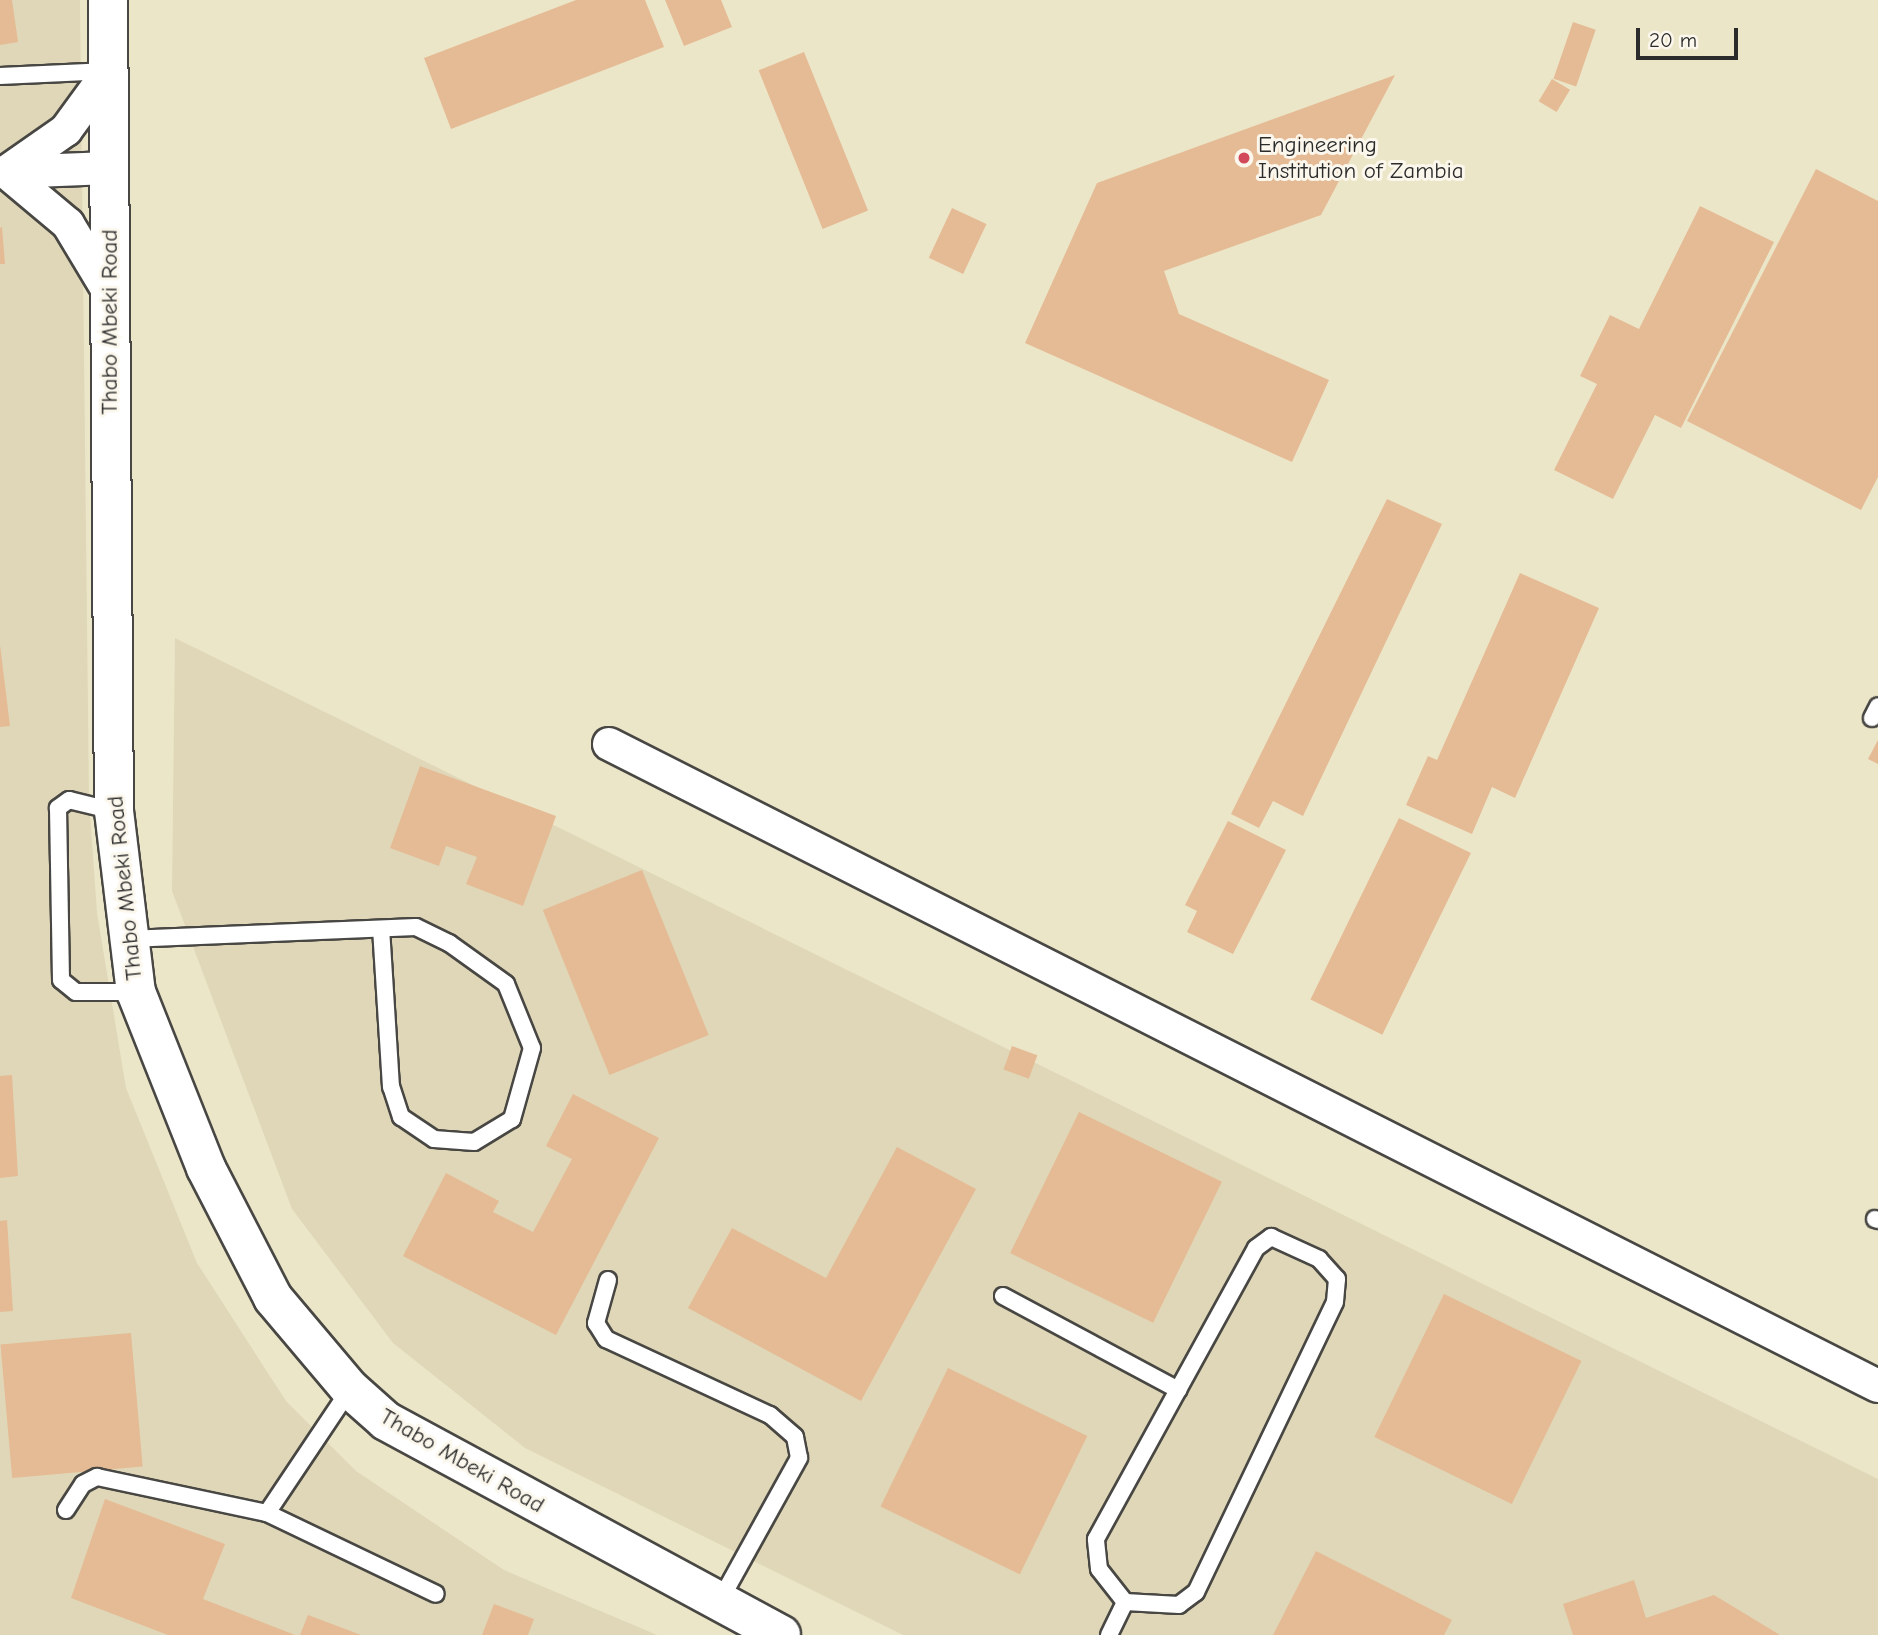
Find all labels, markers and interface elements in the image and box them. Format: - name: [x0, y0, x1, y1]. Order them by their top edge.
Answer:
- scale bar: [1640, 14, 1742, 58]
- text: 20 m: [1649, 28, 1697, 52]
- place label: Engineering Institution of Zambia: [1258, 131, 1464, 185]
- marker: Engineering Institution of Zambia: [1236, 150, 1252, 166]
- street label: Thabo Mbeki Road: [96, 229, 124, 415]
- street label: Thabo Mbeki Road: [102, 794, 148, 982]
- street label: Thabo Mbeki Road: [375, 1403, 549, 1519]

